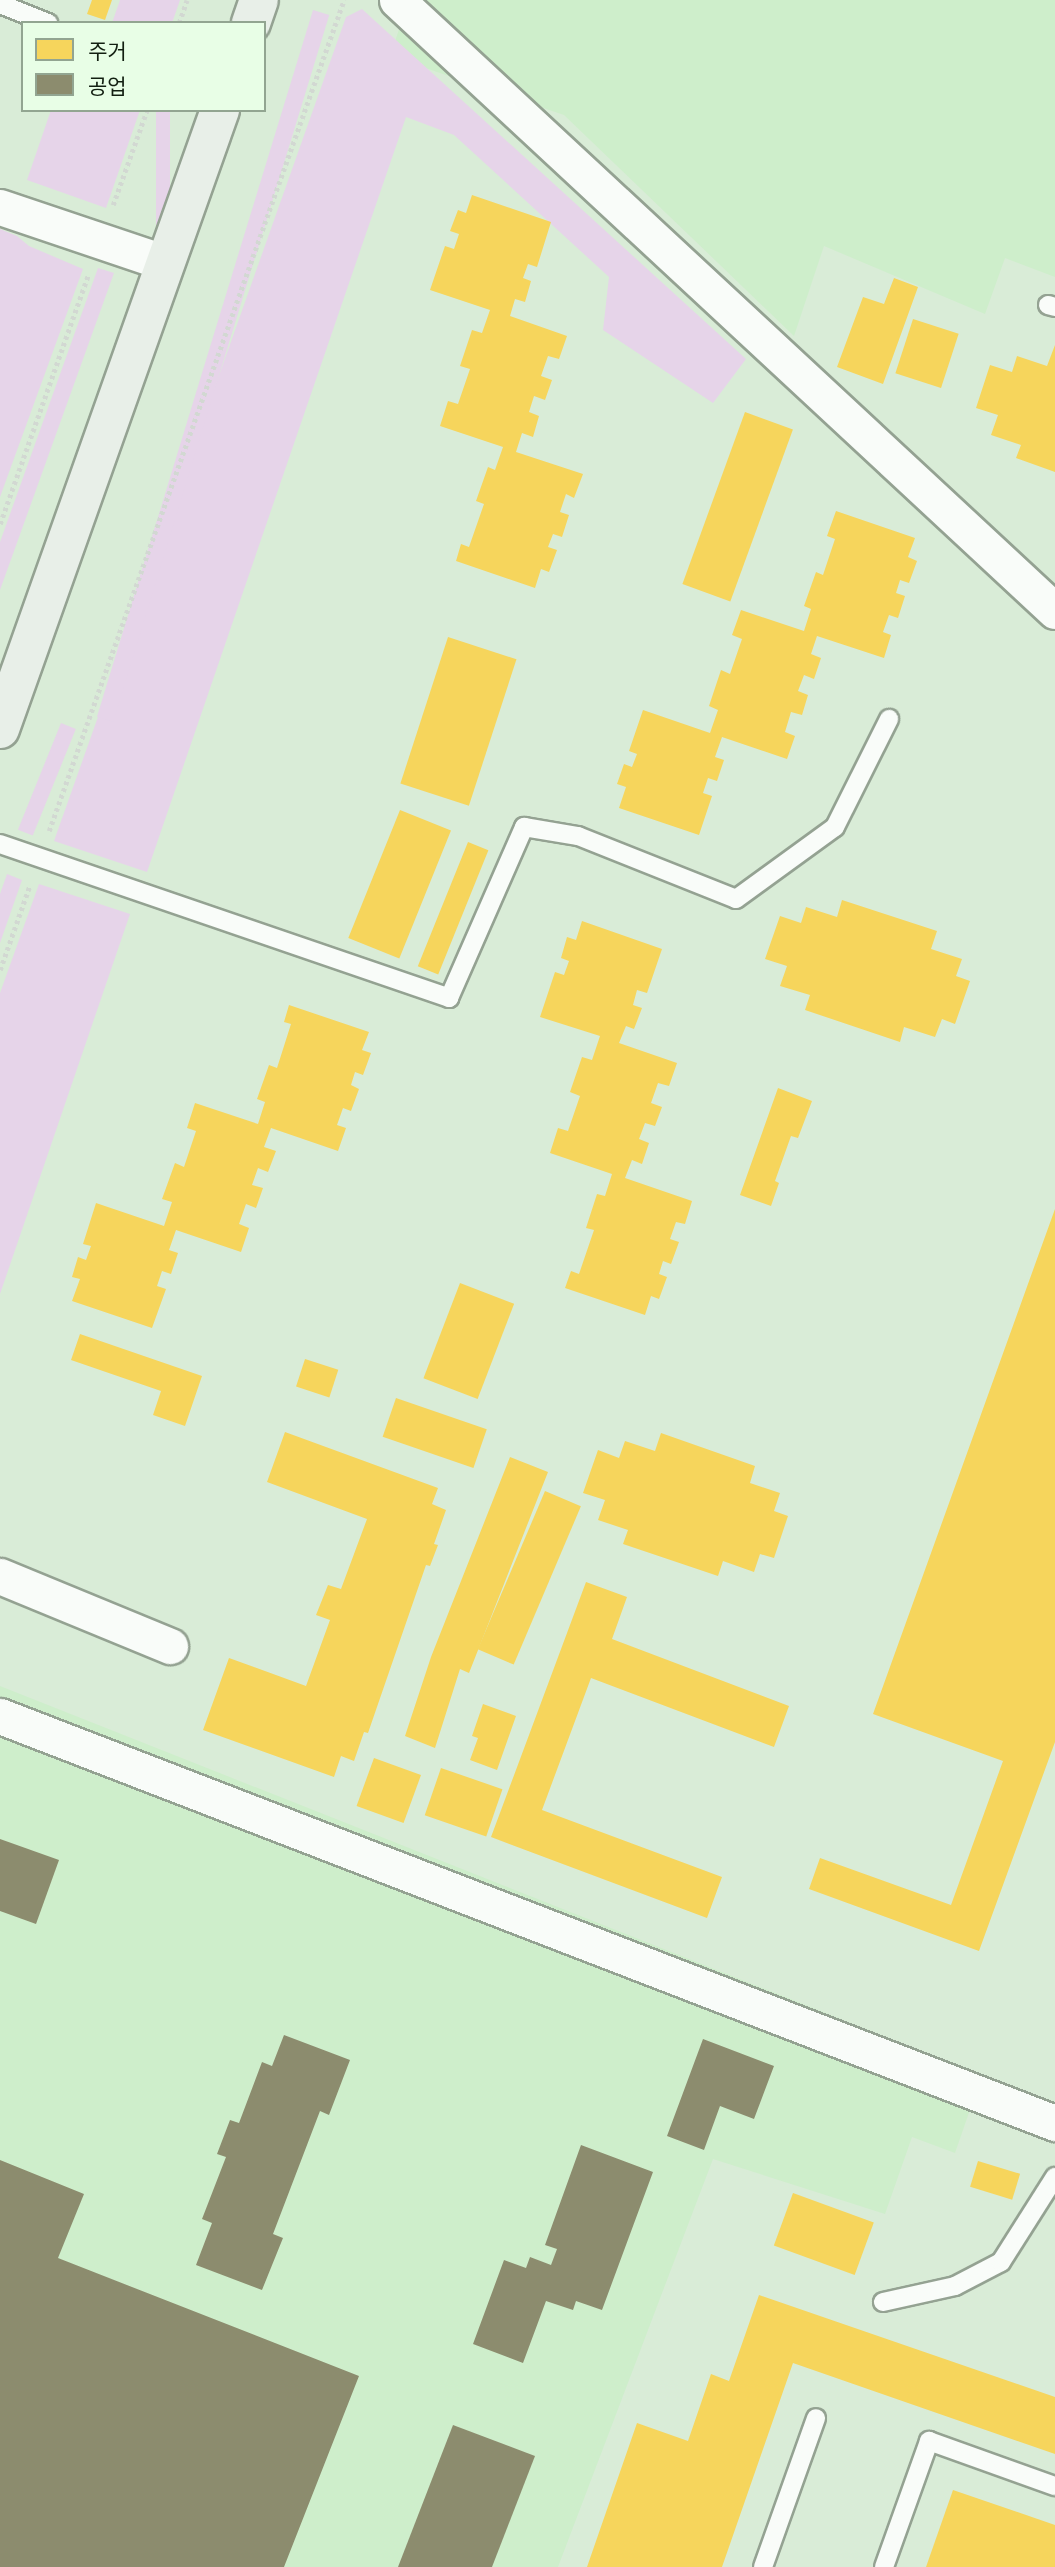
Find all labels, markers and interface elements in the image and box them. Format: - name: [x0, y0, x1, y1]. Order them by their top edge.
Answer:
- legend: [21, 21, 266, 112]
- text: 주거: [88, 38, 127, 65]
- text: 공업: [88, 73, 127, 100]

